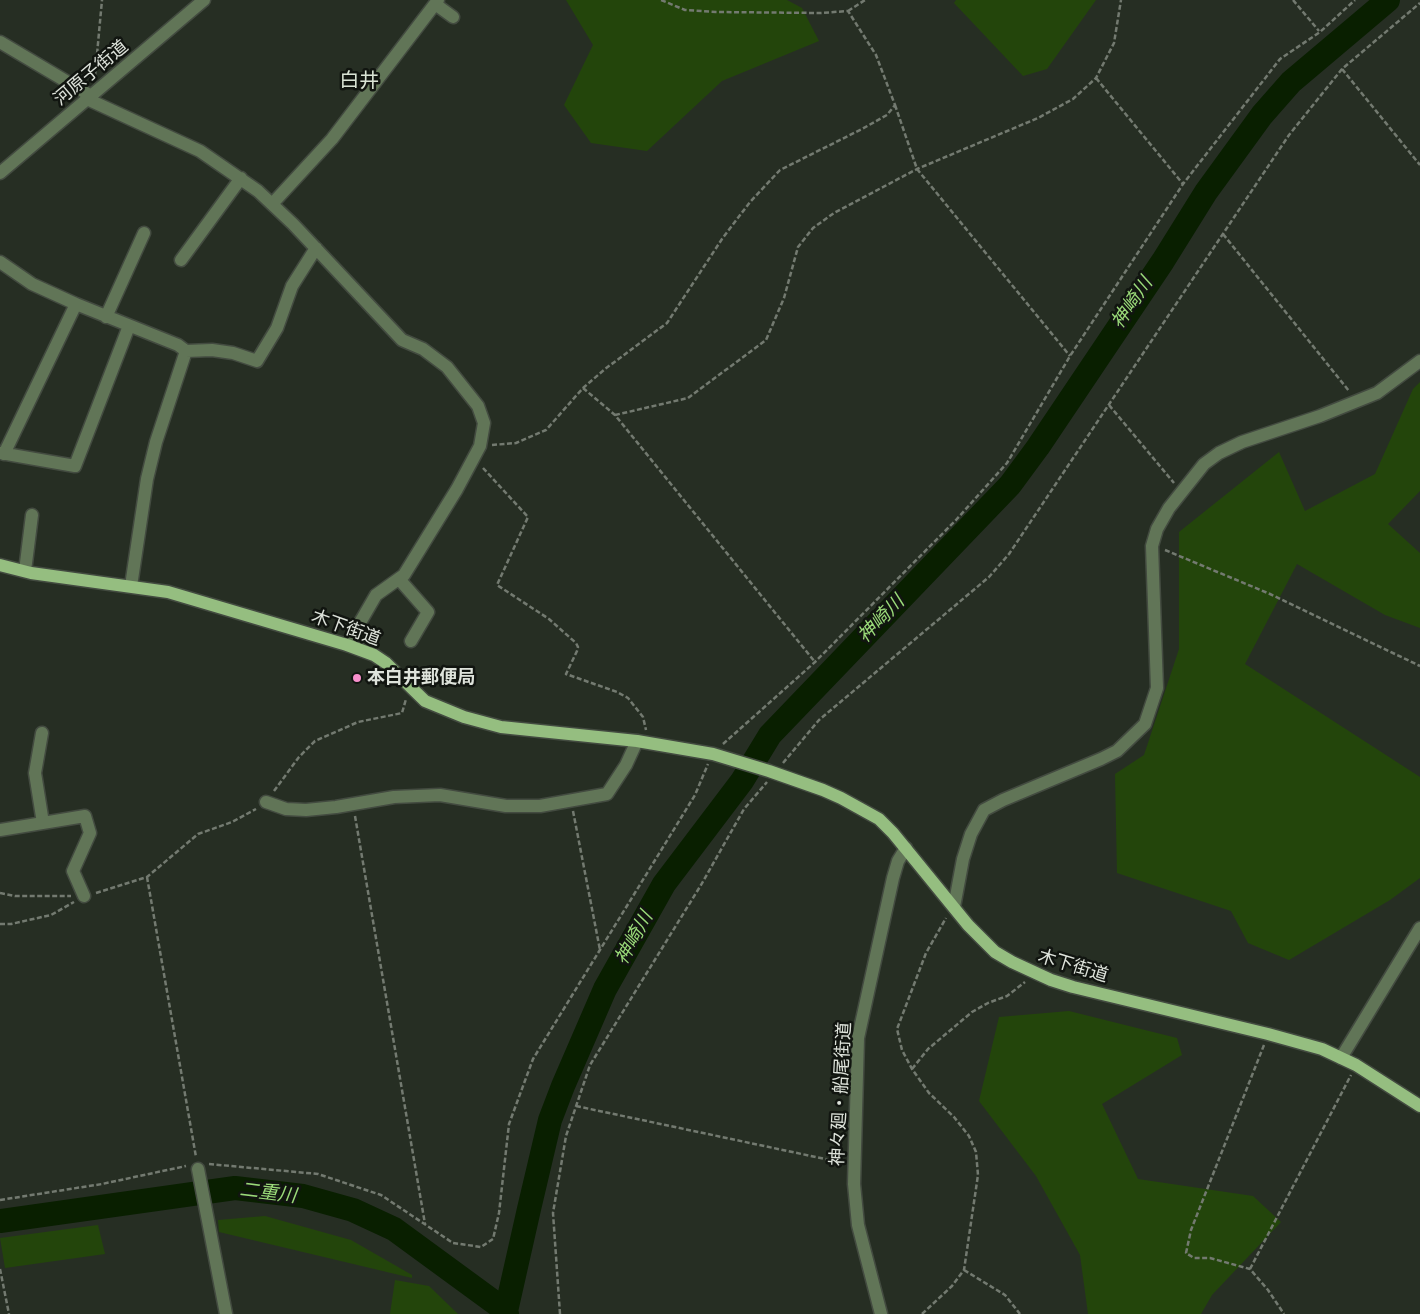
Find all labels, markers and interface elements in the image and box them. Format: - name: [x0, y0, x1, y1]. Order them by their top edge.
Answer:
- street label: 河原子街道: [50, 36, 132, 110]
- district label: 白井: [339, 69, 379, 93]
- water label: 神崎川: [1107, 273, 1157, 333]
- water label: 神崎川: [853, 591, 909, 647]
- street label: 木下街道: [308, 606, 384, 650]
- place label: 本白井郵便局: [367, 667, 475, 689]
- marker: 本白井郵便局: [351, 672, 363, 684]
- water label: 神崎川: [610, 908, 658, 968]
- street label: 木下街道: [1035, 945, 1111, 987]
- street label: 神々廻・船尾街道: [826, 1022, 856, 1166]
- water label: 二重川: [238, 1178, 298, 1208]

